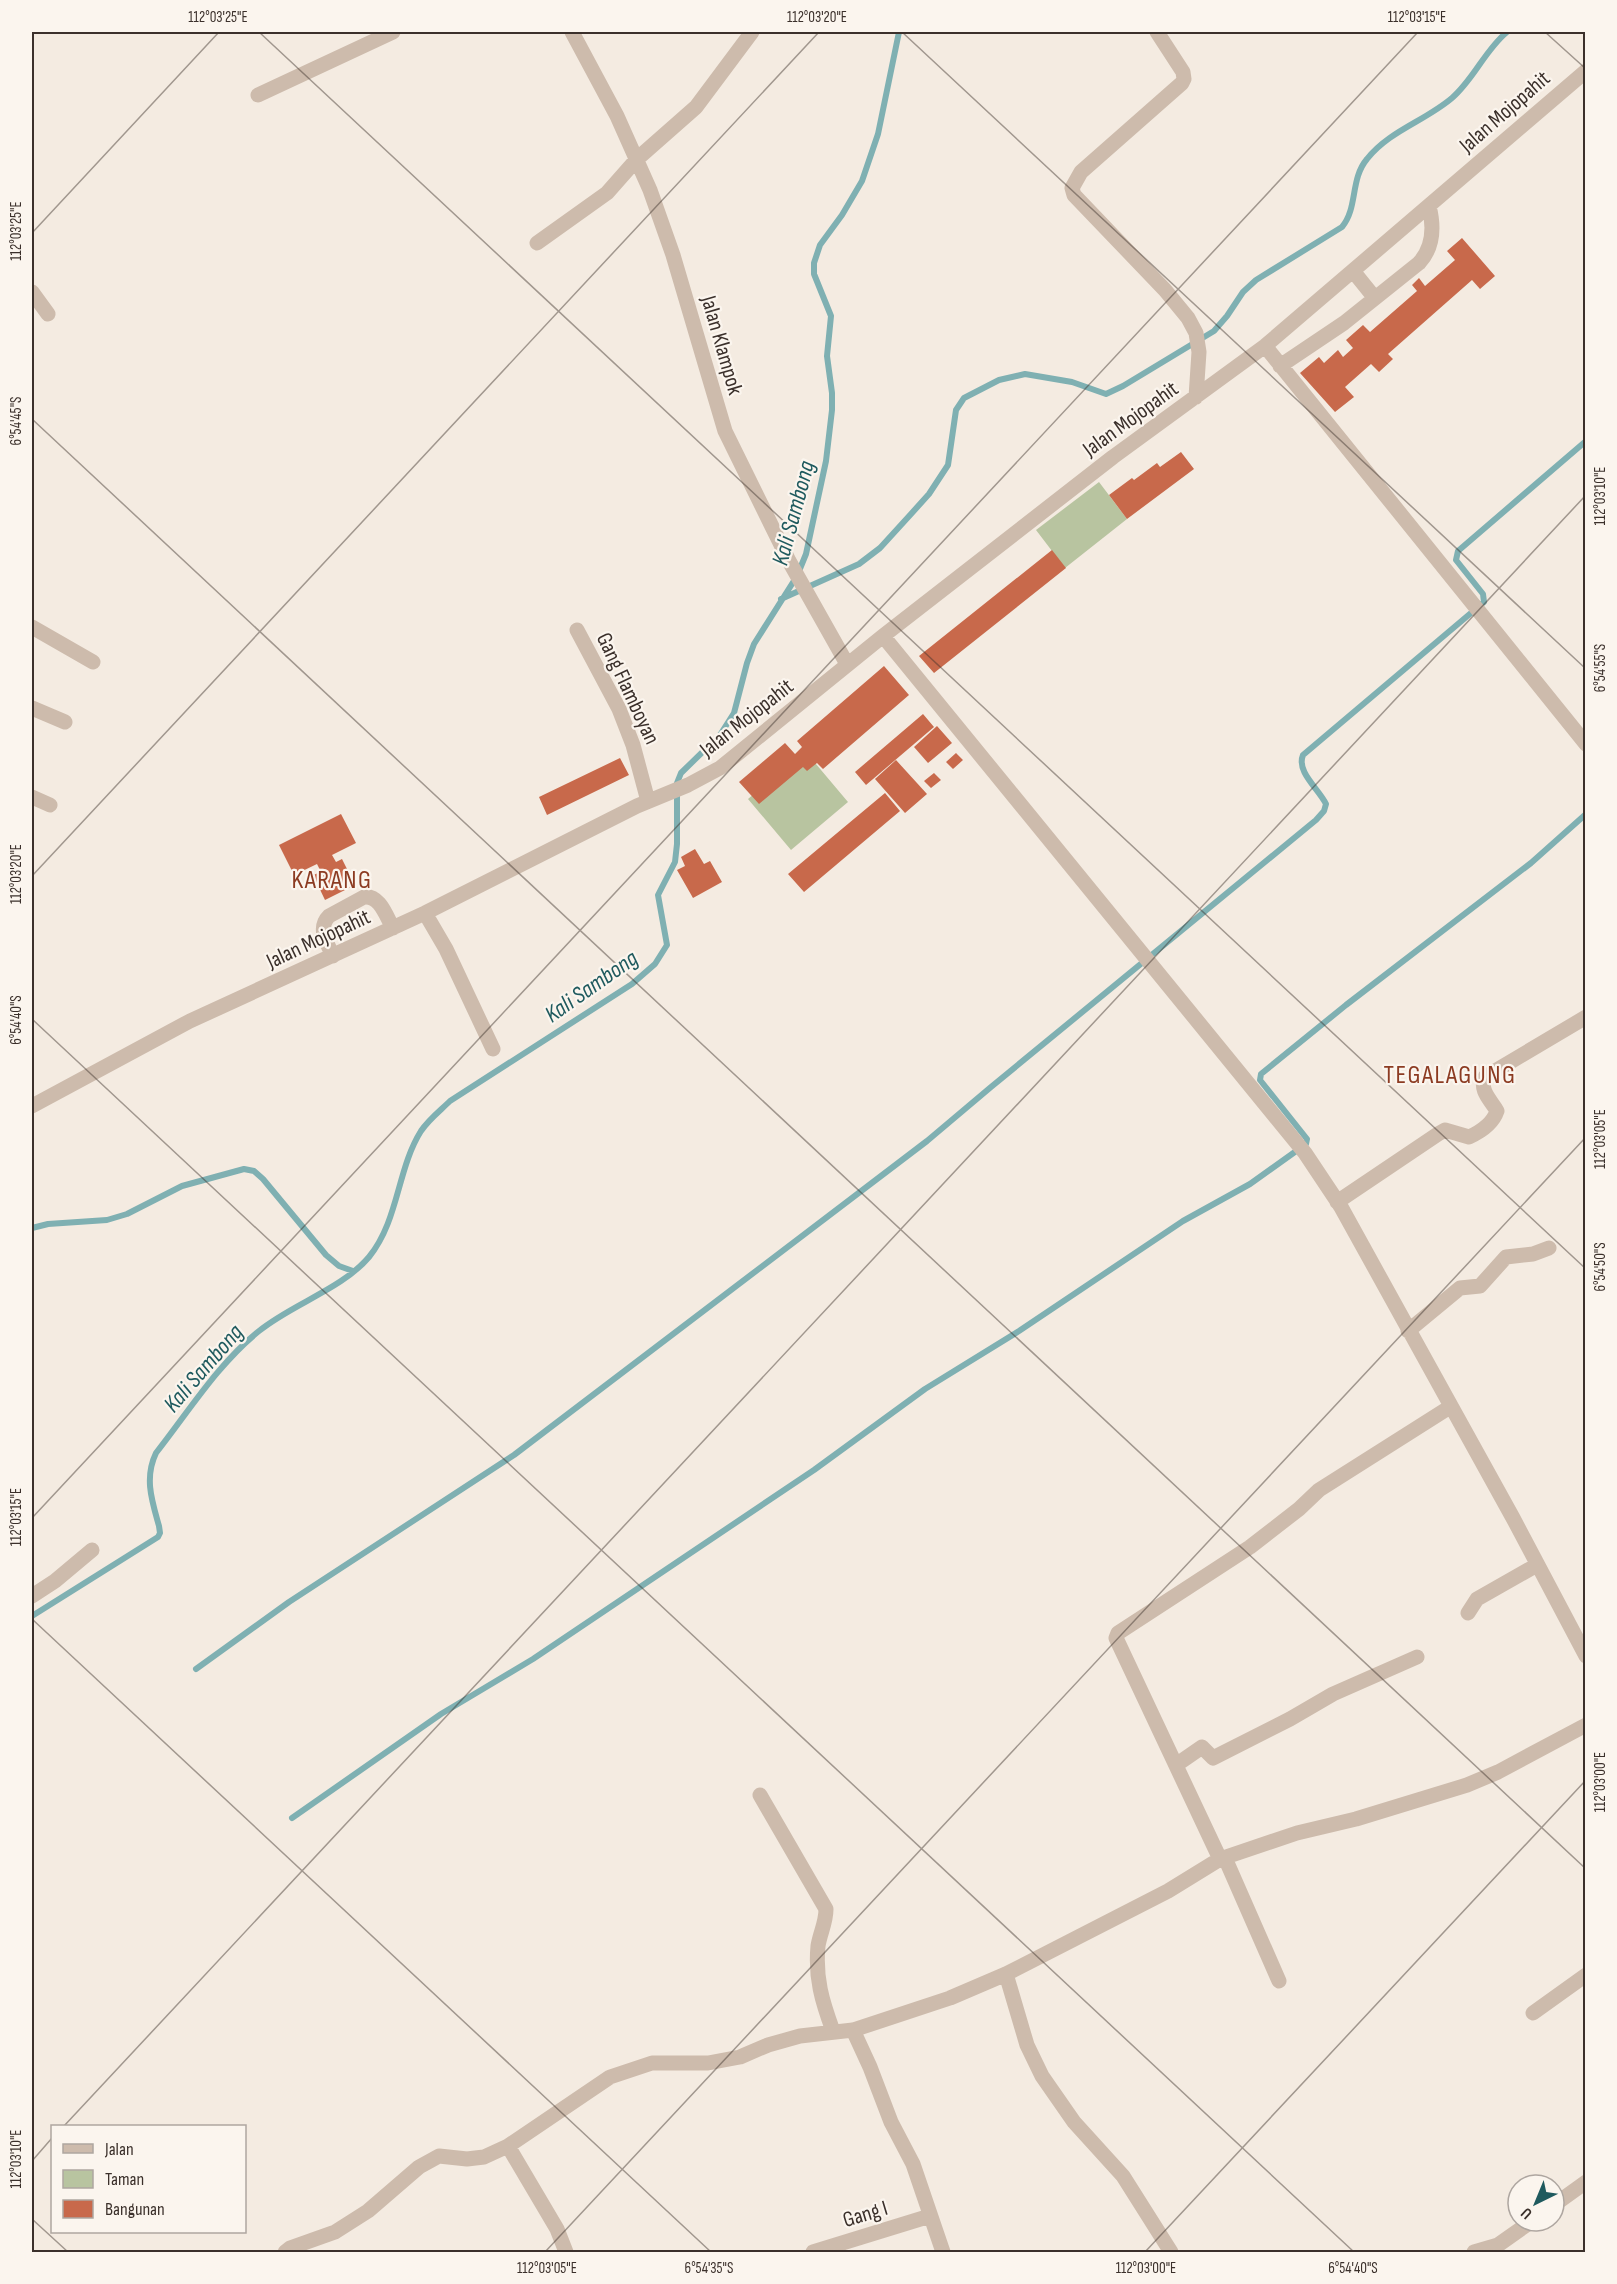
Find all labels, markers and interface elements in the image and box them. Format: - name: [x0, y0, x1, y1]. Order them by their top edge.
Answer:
- text: 112°03'25"E: [188, 8, 248, 27]
- text: 112°03'20"E: [787, 8, 847, 27]
- text: 112°03'15"E: [1388, 8, 1446, 27]
- street label: Jalan Mojopahit: [1453, 65, 1556, 160]
- text: 112°03'25"E: [7, 201, 26, 261]
- street label: Jalan Klampok: [694, 292, 749, 399]
- street label: Jalan Mojopahit: [1077, 375, 1184, 463]
- text: 6°54'45"S: [7, 397, 26, 445]
- water label: Kali Sambong: [766, 457, 821, 569]
- text: 112°03'10"E: [1591, 466, 1610, 526]
- street label: Gang Flamboyan: [590, 628, 665, 749]
- text: 6°54'55"S: [1591, 644, 1610, 692]
- street label: Jalan Mojopahit: [694, 673, 799, 764]
- text: 112°03'20"E: [7, 844, 26, 904]
- district label: KARANG: [291, 865, 373, 896]
- street label: Jalan Mojopahit: [261, 903, 375, 976]
- water label: Kali Sambong: [539, 944, 644, 1029]
- text: 6°54'40"S: [7, 995, 26, 1045]
- district label: TEGALAGUNG: [1383, 1060, 1517, 1091]
- text: 112°03'05"E: [1591, 1109, 1610, 1169]
- text: 6°54'50"S: [1591, 1242, 1610, 1292]
- water label: Kali Sambong: [157, 1318, 250, 1418]
- text: 112°03'15"E: [7, 1488, 26, 1546]
- text: 112°03'00"E: [1591, 1752, 1610, 1812]
- legend: [51, 2125, 246, 2233]
- text: 112°03'10"E: [7, 2129, 26, 2189]
- text: Jalan: [104, 2139, 134, 2160]
- text: Taman: [105, 2169, 144, 2190]
- north arrow: [1506, 2173, 1566, 2233]
- street label: Gang I: [840, 2195, 891, 2234]
- text: Bangunan: [105, 2199, 165, 2220]
- text: U: [1517, 2203, 1536, 2223]
- text: 112°03'05"E: [517, 2259, 577, 2278]
- text: 6°54'35"S: [685, 2259, 733, 2278]
- text: 112°03'00"E: [1116, 2259, 1176, 2278]
- text: 6°54'40"S: [1328, 2259, 1378, 2278]

